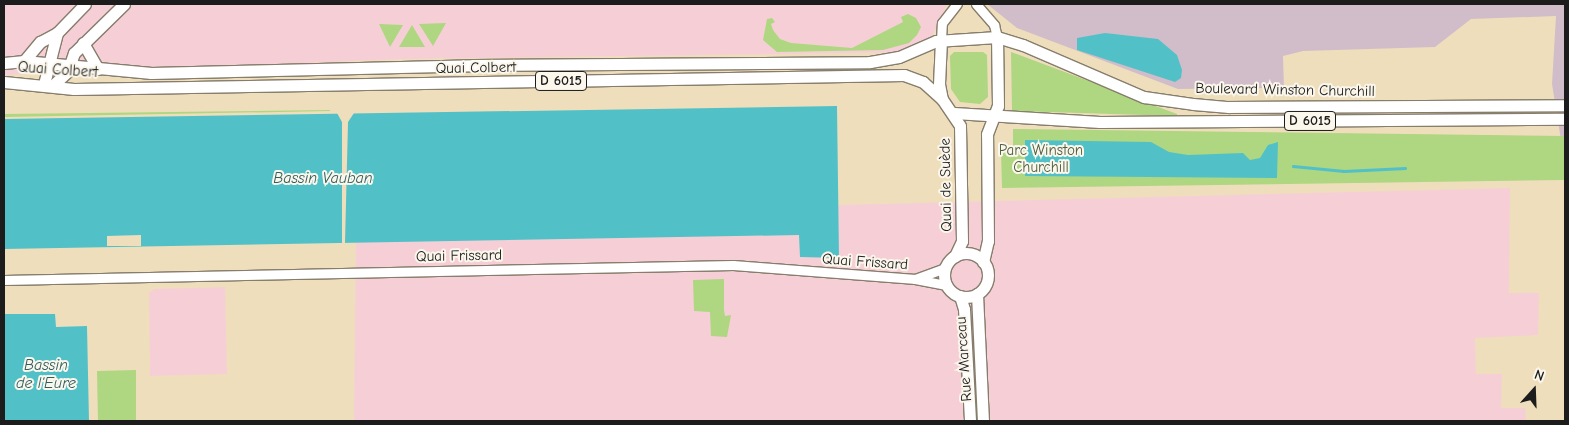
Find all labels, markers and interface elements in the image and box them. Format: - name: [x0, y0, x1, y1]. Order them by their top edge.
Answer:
- street label: Quai Colbert: [17, 58, 99, 82]
- street label: Quai Colbert: [436, 58, 516, 78]
- road number: D 6015: [535, 70, 587, 92]
- street label: Boulevard Winston Churchill: [1195, 79, 1375, 101]
- road number: D 6015: [1284, 110, 1336, 132]
- street label: Quai de Suède: [936, 138, 956, 232]
- park label: Parc Winston Churchill: [999, 141, 1083, 176]
- water label: Bassin Vauban: [273, 168, 373, 188]
- street label: Quai Frissard: [416, 246, 502, 266]
- street label: Quai Frissard: [821, 250, 909, 274]
- street label: Rue Marceau: [952, 316, 976, 402]
- water label: Bassin de l'Eure: [16, 355, 76, 393]
- north arrow: [1509, 365, 1559, 415]
- text: N: [1532, 366, 1546, 385]

